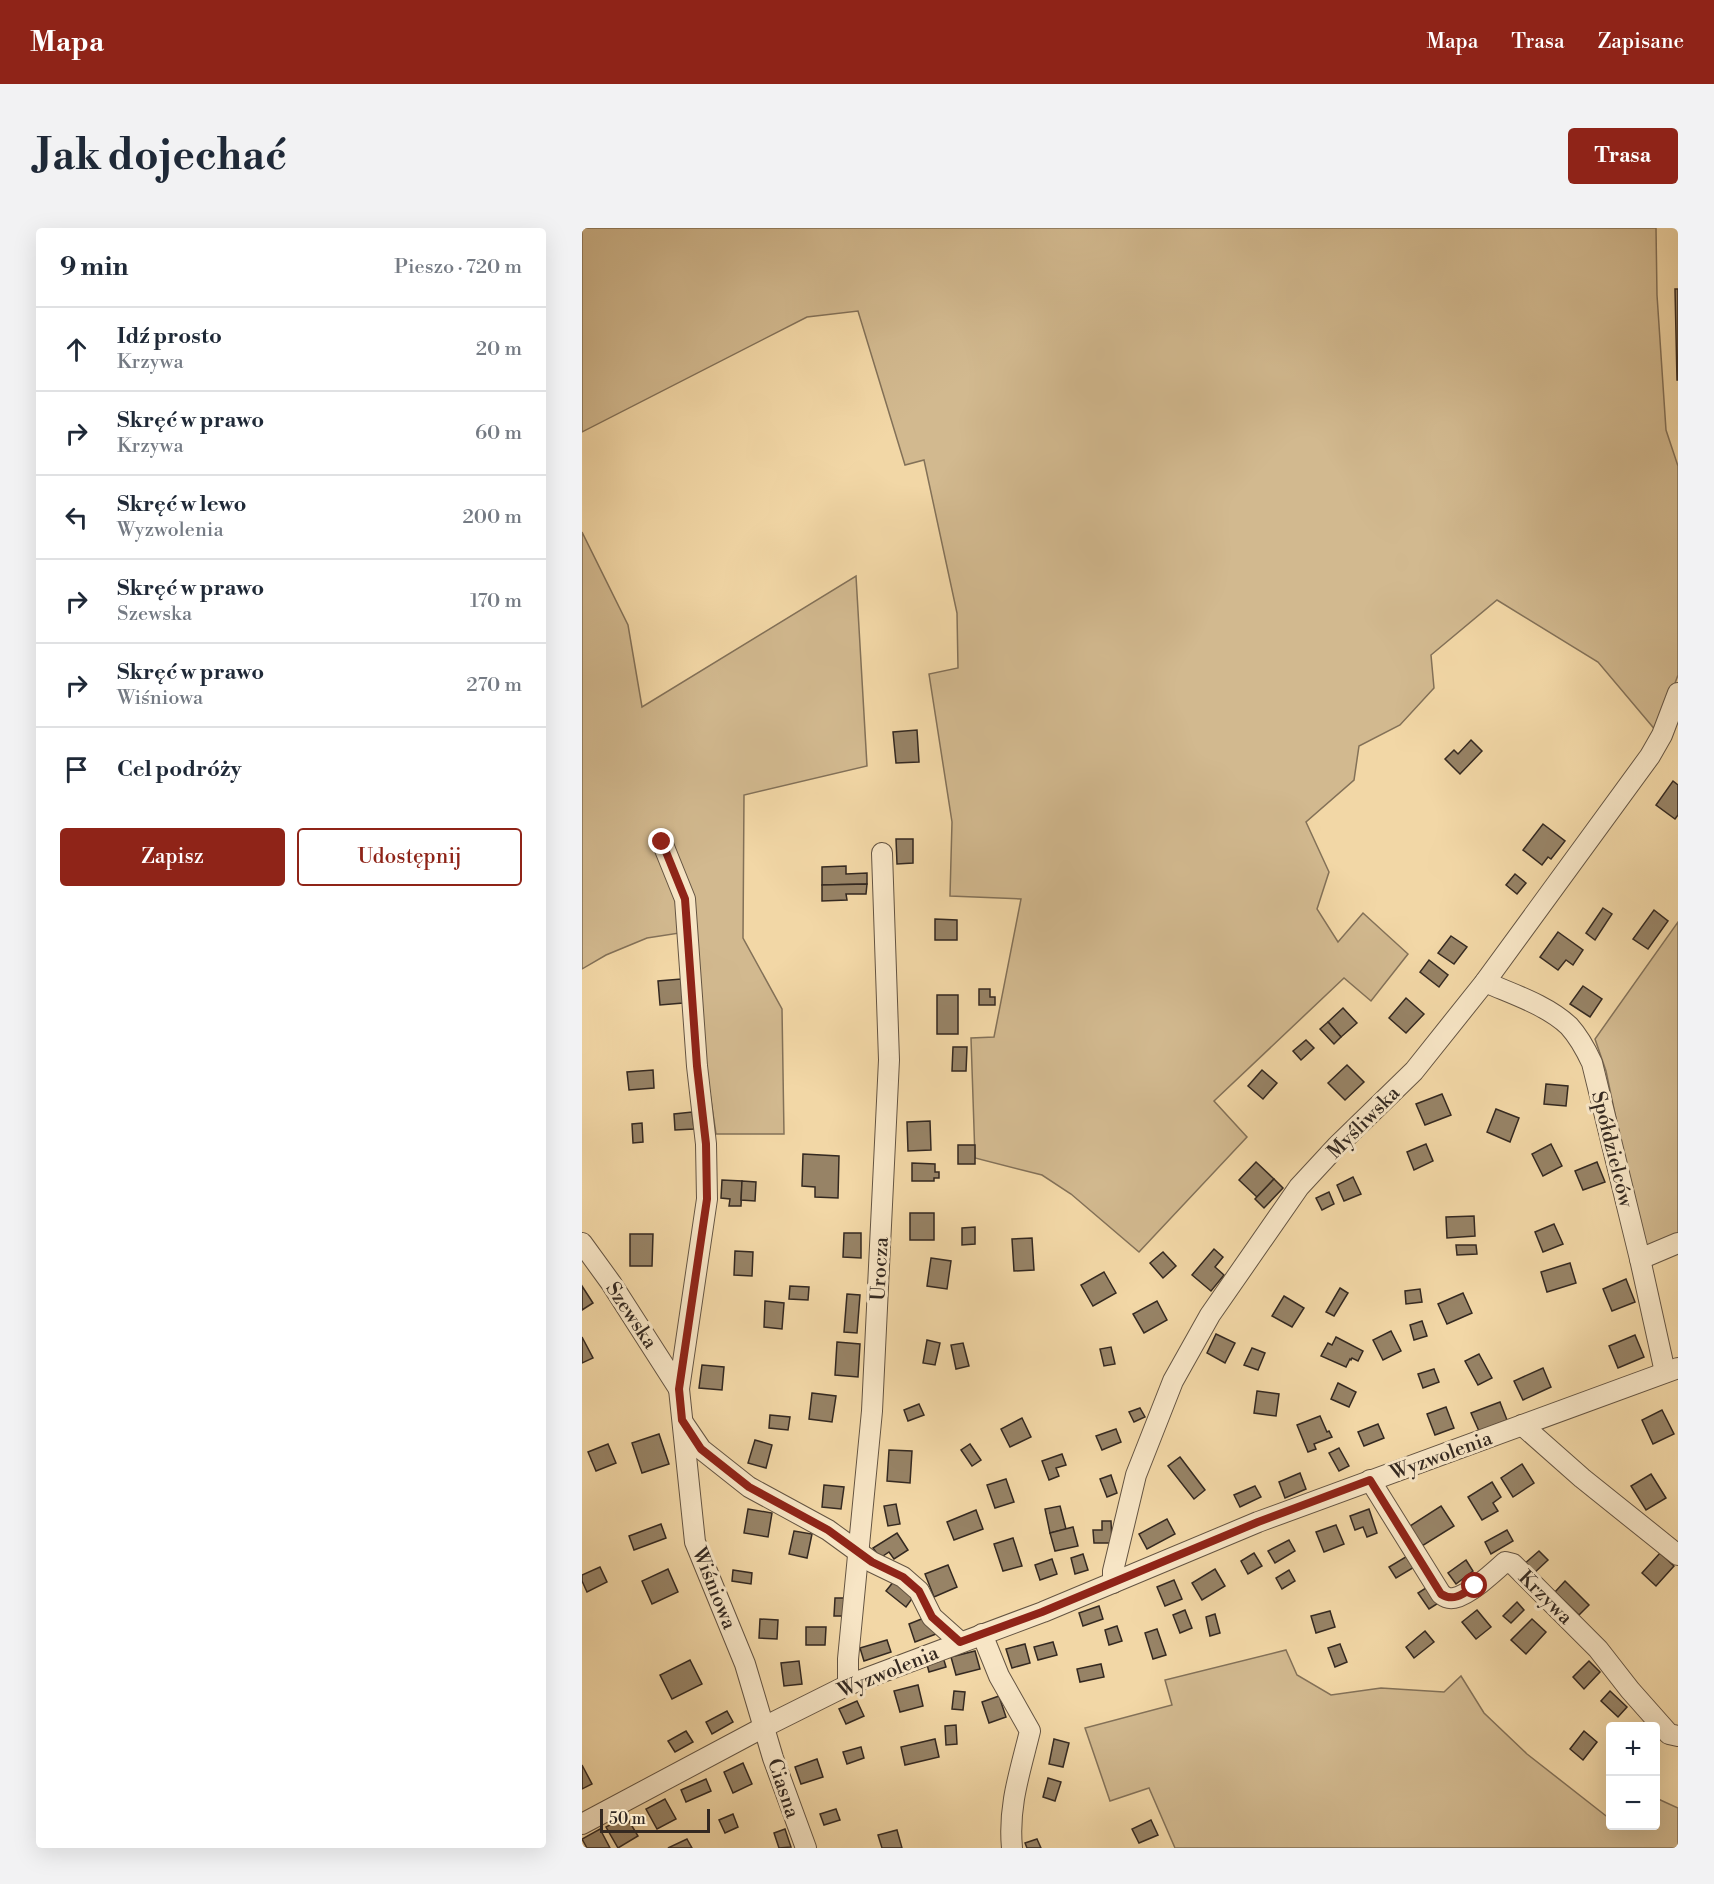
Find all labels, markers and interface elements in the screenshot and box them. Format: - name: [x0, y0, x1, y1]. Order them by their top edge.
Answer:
- text: Mapa: [30, 25, 104, 60]
- text: Mapa: [1426, 29, 1478, 55]
- text: Trasa: [1511, 29, 1565, 55]
- text: Zapisane: [1598, 29, 1684, 55]
- button: Trasa: [1568, 128, 1678, 184]
- text: Jak dojechać: [36, 130, 287, 183]
- text: 9 min: [60, 251, 128, 283]
- text: Pieszo · 720 m: [394, 255, 522, 280]
- text: Idź prosto: [117, 323, 222, 350]
- icon: ahead: [60, 333, 93, 366]
- text: 20 m: [476, 337, 522, 362]
- text: Krzywa: [117, 350, 184, 375]
- text: Skręć w prawo: [117, 407, 264, 434]
- icon: right: [60, 417, 93, 450]
- text: 60 m: [475, 421, 522, 446]
- text: Krzywa: [117, 434, 184, 459]
- text: Skręć w lewo: [117, 491, 246, 518]
- icon: left: [60, 501, 93, 534]
- text: 200 m: [462, 505, 522, 530]
- text: Wyzwolenia: [117, 518, 224, 543]
- text: Skręć w prawo: [117, 575, 264, 602]
- icon: right: [60, 585, 93, 618]
- text: 170 m: [470, 589, 522, 614]
- text: Szewska: [117, 602, 192, 627]
- text: Skręć w prawo: [117, 659, 264, 686]
- icon: right: [60, 669, 93, 702]
- text: 270 m: [466, 673, 522, 698]
- text: Wiśniowa: [117, 686, 203, 711]
- icon: arrive: [60, 753, 93, 786]
- text: Cel podróży: [117, 756, 241, 783]
- button: Zapisz: [60, 828, 285, 886]
- button: Udostępnij: [297, 828, 522, 886]
- route end: [648, 828, 674, 854]
- street label: Myśliwska: [1322, 1081, 1406, 1165]
- street label: Spółdzielców: [1585, 1089, 1638, 1211]
- street label: Urocza: [866, 1236, 895, 1302]
- street label: Szewska: [599, 1278, 663, 1355]
- street label: Wyzwolenia: [1386, 1426, 1497, 1487]
- street label: Wiśniowa: [685, 1543, 742, 1634]
- street label: Krzywa: [1513, 1566, 1578, 1631]
- route start: [1461, 1572, 1487, 1598]
- street label: Wyzwolenia: [834, 1641, 943, 1704]
- map controls: [1606, 1722, 1660, 1830]
- button: +: [1606, 1722, 1660, 1776]
- street label: Ciasna: [761, 1755, 805, 1822]
- button: −: [1606, 1776, 1660, 1830]
- scale bar: [600, 1806, 710, 1834]
- text: 50 m: [609, 1809, 646, 1829]

